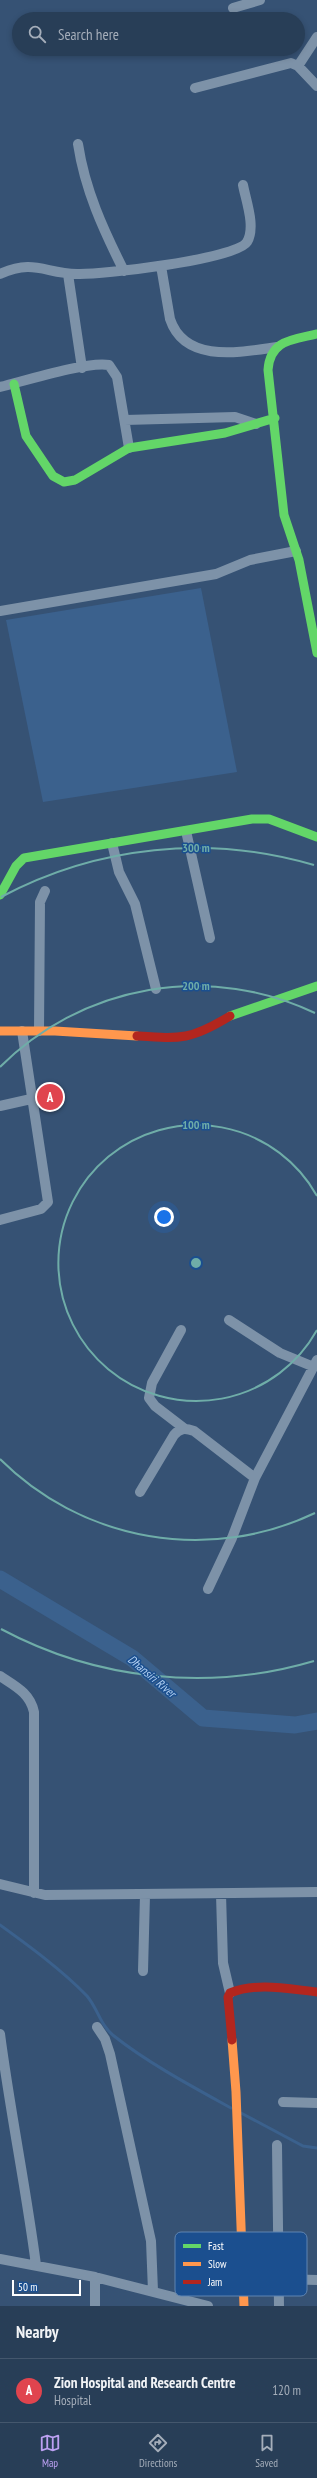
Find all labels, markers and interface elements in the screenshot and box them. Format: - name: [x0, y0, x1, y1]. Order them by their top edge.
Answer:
- search box: [12, 12, 305, 56]
- icon: search: [26, 23, 48, 45]
- text: Search here: [58, 25, 119, 44]
- text: 300 m: [182, 840, 210, 855]
- text: 200 m: [182, 978, 210, 993]
- pin: A: [37, 1082, 63, 1112]
- text: 100 m: [182, 1117, 210, 1132]
- your location: [154, 1207, 174, 1227]
- centre of rings: [189, 1256, 203, 1270]
- water label: Dhansiri River: [125, 1652, 180, 1701]
- legend: [175, 2232, 307, 2296]
- text: Fast: [208, 2239, 224, 2253]
- text: Slow: [208, 2257, 227, 2271]
- text: Jam: [207, 2275, 222, 2289]
- scale bar: [12, 2278, 81, 2297]
- text: 50 m: [18, 2280, 37, 2294]
- text: Nearby: [16, 2321, 59, 2343]
- text: Zion Hospital and Research Centre: [54, 2373, 236, 2392]
- text: A: [26, 2382, 32, 2399]
- text: 120 m: [272, 2382, 301, 2399]
- text: Hospital: [54, 2392, 91, 2409]
- tab: Map: [39, 2432, 61, 2470]
- tab: Directions: [139, 2432, 177, 2470]
- tab: Saved: [255, 2432, 278, 2470]

